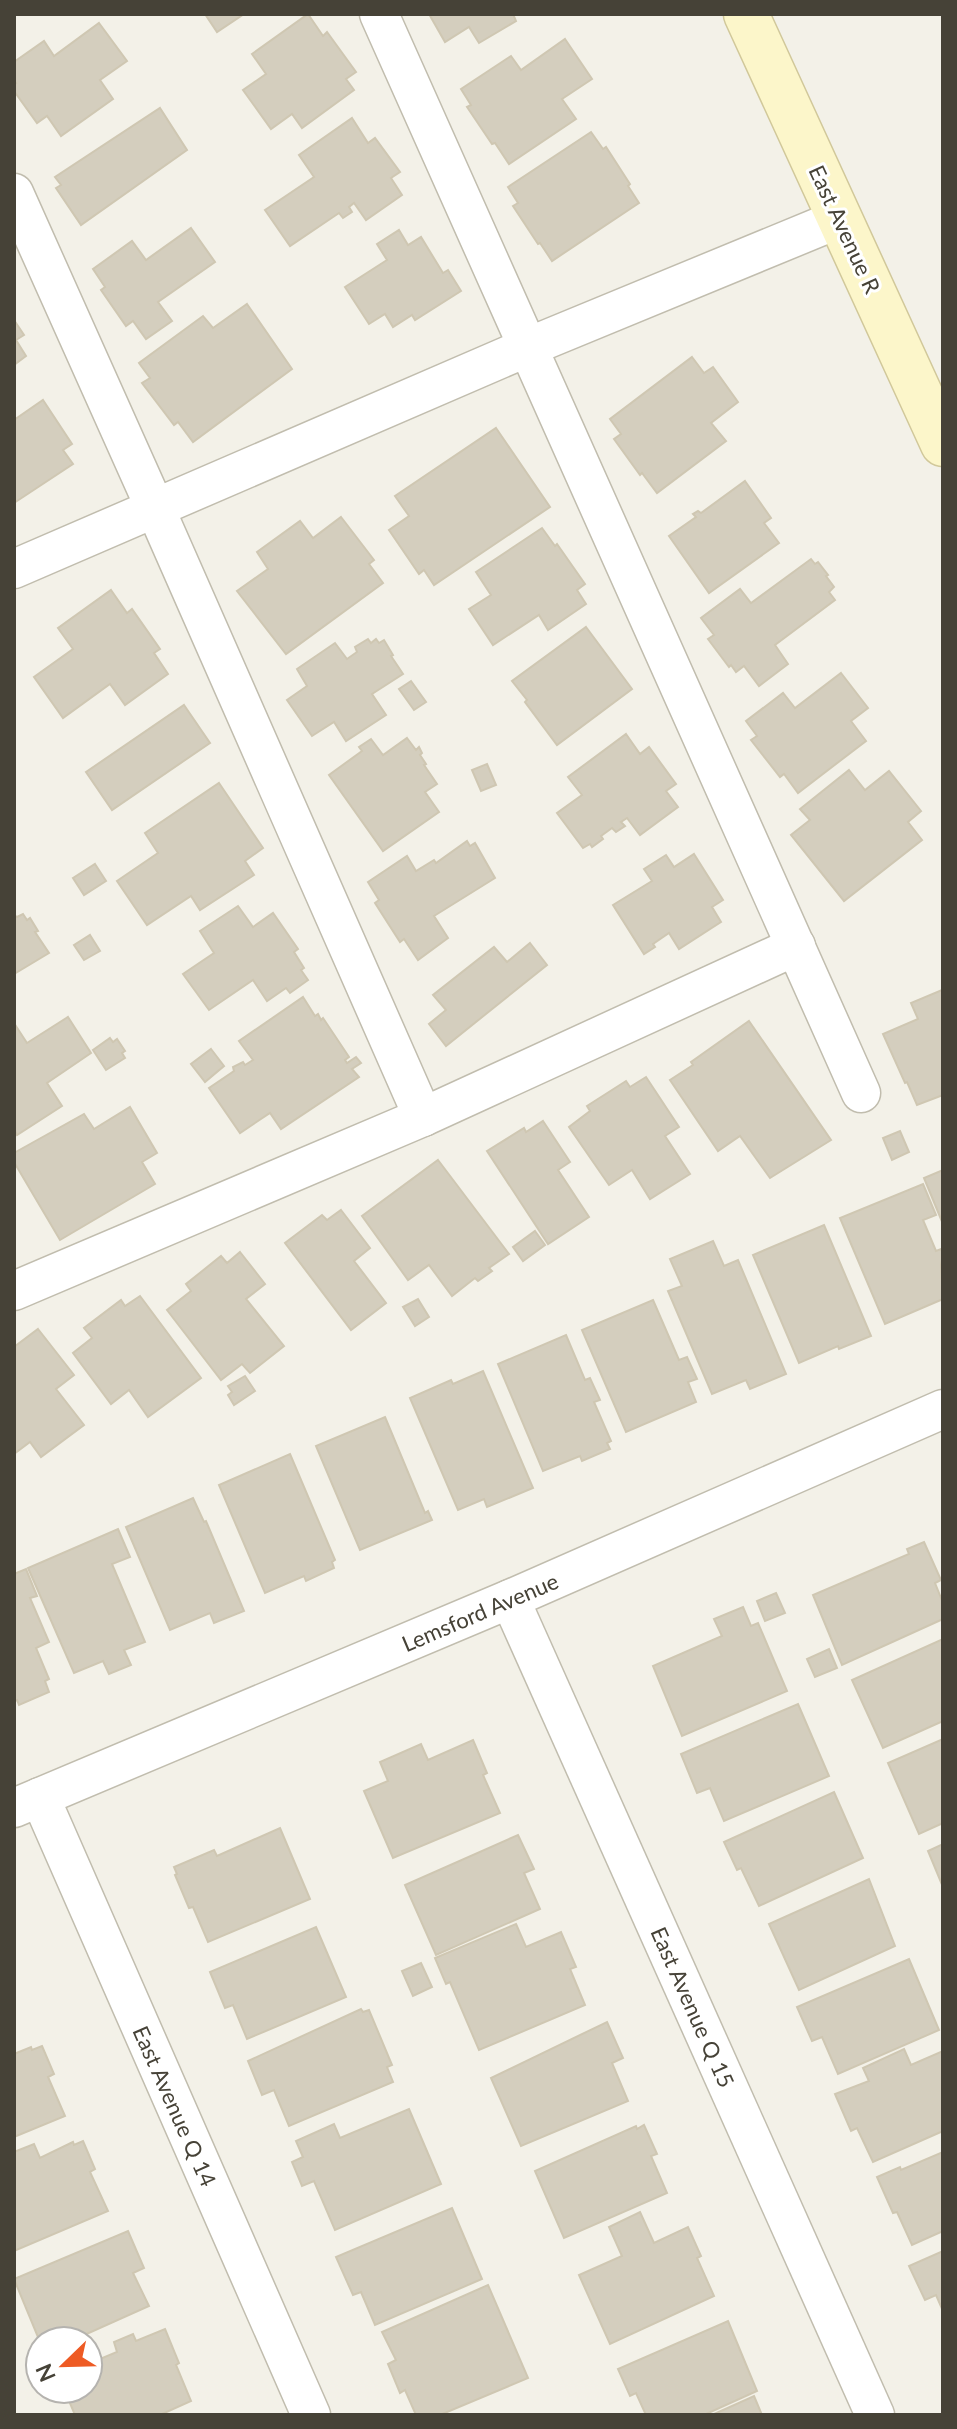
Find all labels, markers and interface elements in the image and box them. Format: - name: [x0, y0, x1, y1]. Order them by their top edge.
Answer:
- street label: East Avenue R: [804, 161, 886, 297]
- street label: Lemsford Avenue: [398, 1567, 562, 1657]
- street label: East Avenue Q 15: [645, 1922, 741, 2092]
- street label: East Avenue Q 14: [127, 2021, 223, 2191]
- north arrow: [24, 2325, 104, 2405]
- text: N: [29, 2360, 61, 2386]

